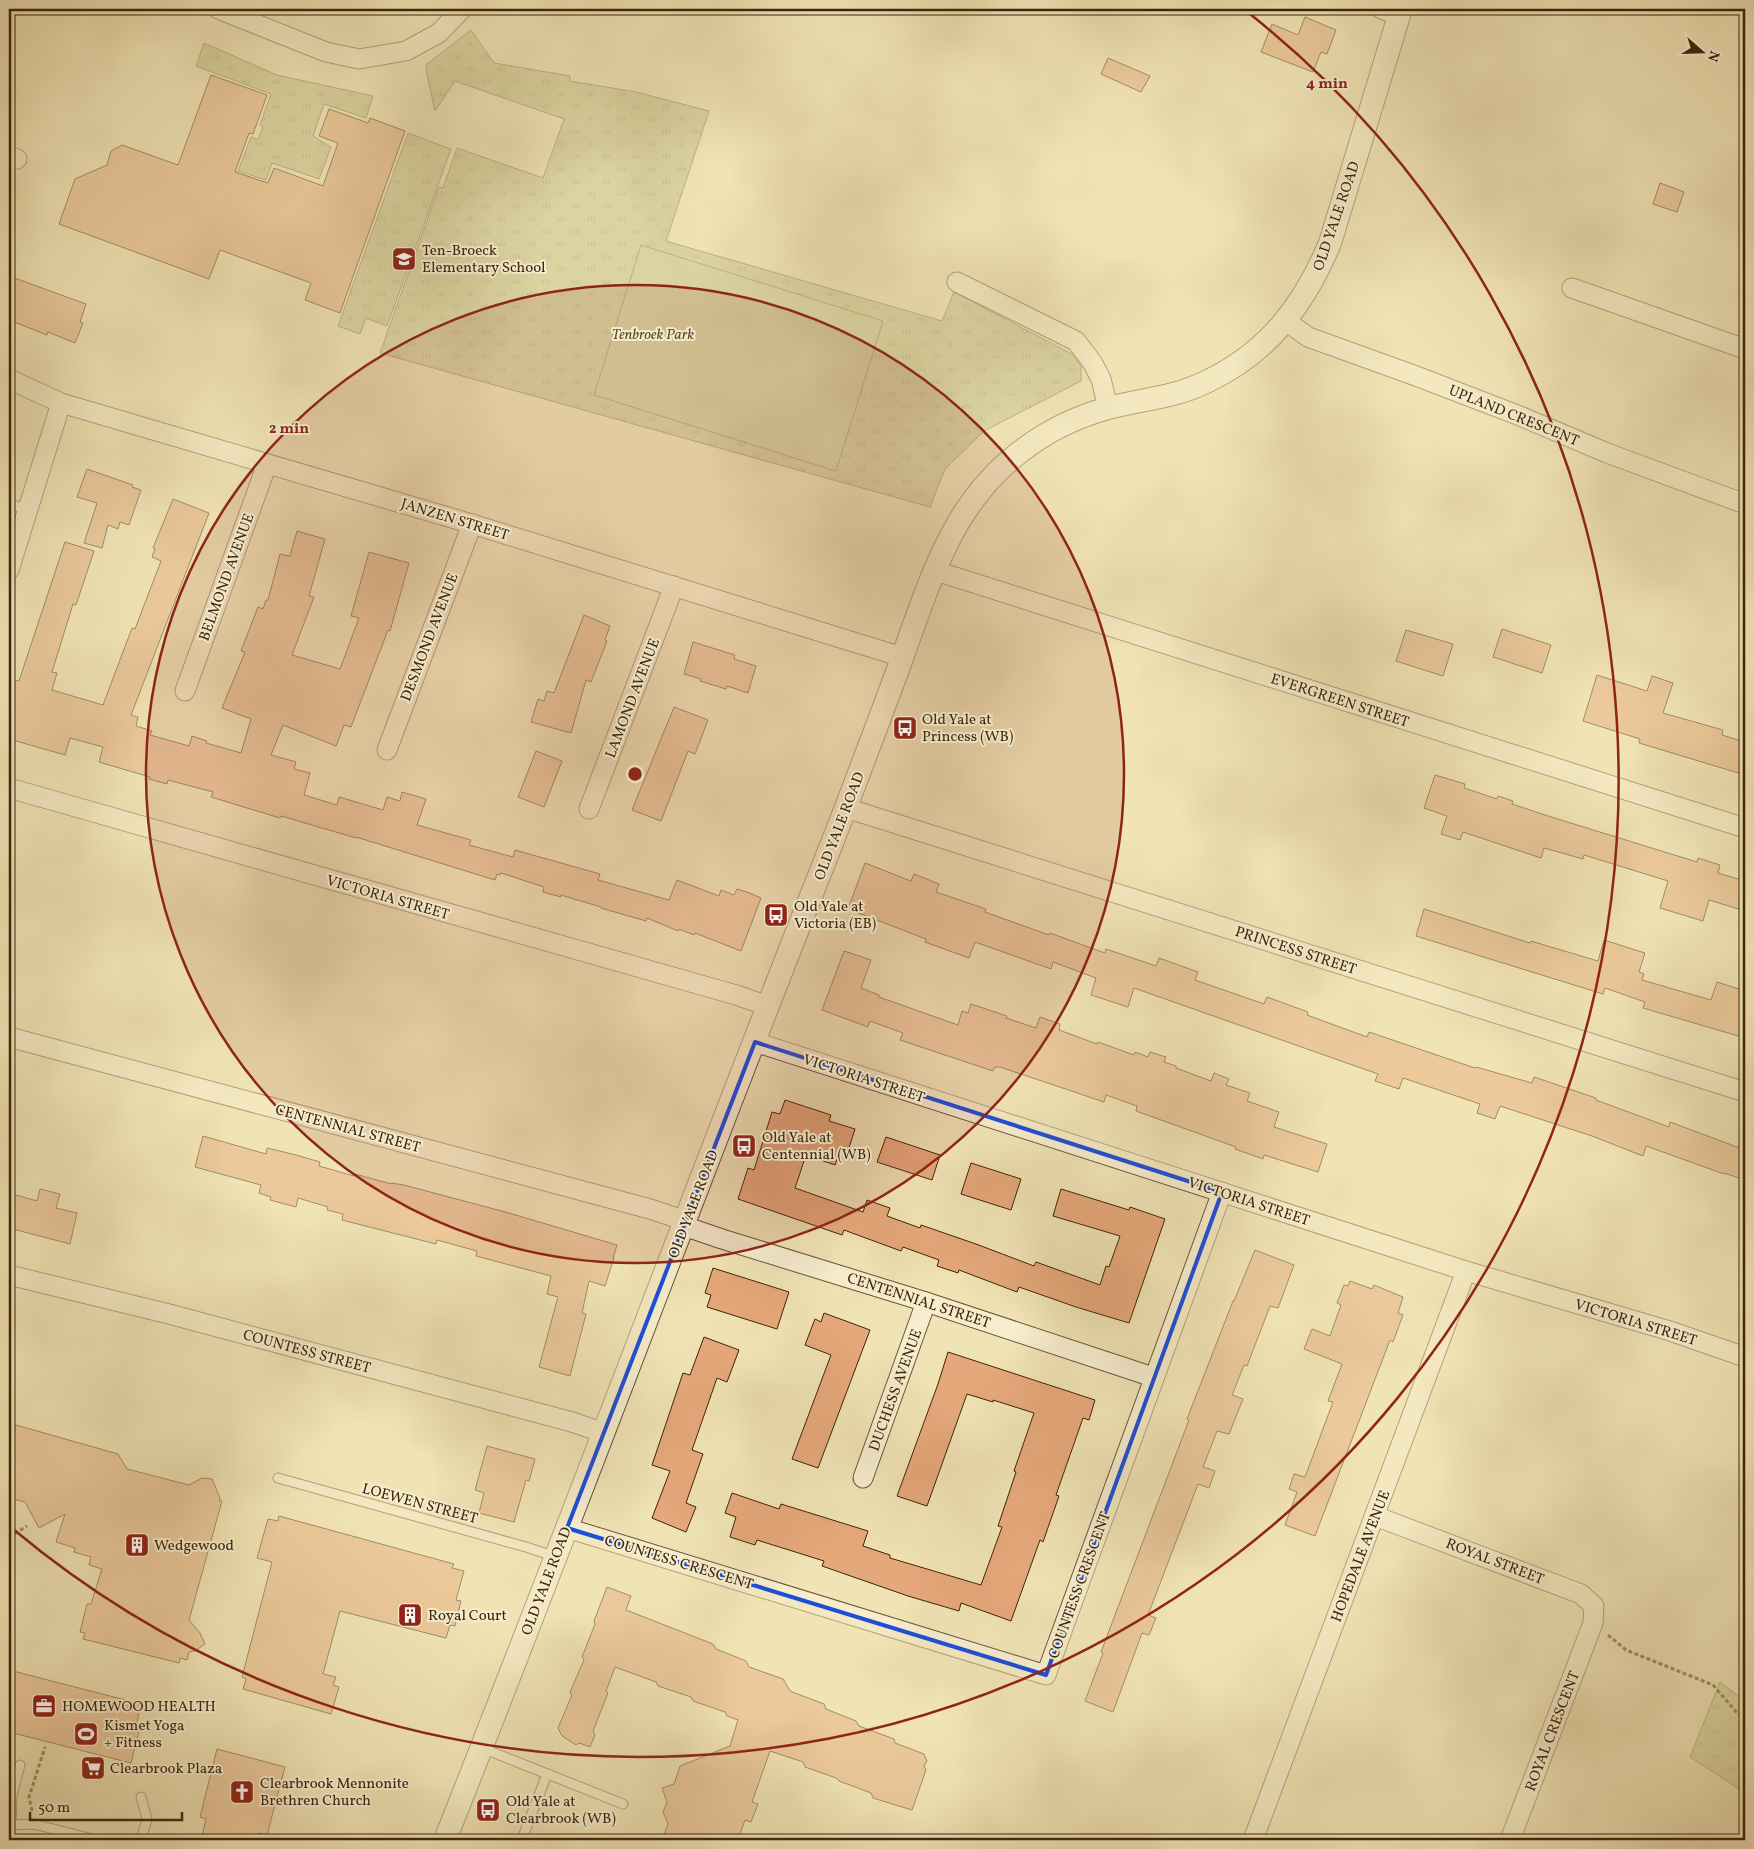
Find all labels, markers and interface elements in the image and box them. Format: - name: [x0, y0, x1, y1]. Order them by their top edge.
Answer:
- north arrow: [1676, 28, 1726, 78]
- text: N: [1702, 48, 1723, 64]
- text: 4 min: [1306, 74, 1348, 95]
- street label: OLD YALE ROAD: [1309, 159, 1366, 274]
- place label: Ten-Broeck Elementary School: [422, 241, 545, 279]
- school or university icon: Ten-Broeck Elementary School: [391, 246, 417, 272]
- park label: Tenbroek Park: [612, 325, 694, 346]
- street label: UPLAND CRESCENT: [1445, 381, 1582, 452]
- text: 2 min: [269, 419, 309, 440]
- street label: JANZEN STREET: [398, 494, 511, 547]
- street label: BELMOND AVENUE: [195, 511, 260, 644]
- street label: DESMOND AVENUE: [396, 570, 465, 705]
- street label: LAMOND AVENUE: [601, 636, 666, 762]
- street label: EVERGREEN STREET: [1268, 669, 1412, 734]
- place label: Old Yale at Princess (WB): [922, 710, 1013, 748]
- bus stop icon: Old Yale at Princess (WB): [892, 715, 918, 741]
- centre of rings: [626, 765, 644, 783]
- street label: OLD YALE ROAD: [810, 769, 871, 884]
- street label: VICTORIA STREET: [324, 871, 452, 926]
- place label: Old Yale at Victoria (EB): [794, 897, 876, 935]
- bus stop icon: Old Yale at Victoria (EB): [763, 902, 789, 928]
- street label: PRINCESS STREET: [1232, 922, 1359, 981]
- street label: VICTORIA STREET: [800, 1050, 927, 1109]
- street label: CENTENNIAL STREET: [273, 1100, 423, 1159]
- place label: Old Yale at Centennial (WB): [762, 1128, 871, 1166]
- bus stop icon: Old Yale at Centennial (WB): [731, 1133, 757, 1159]
- street label: OLD YALE ROAD: [664, 1147, 725, 1262]
- street label: VICTORIA STREET: [1185, 1173, 1312, 1232]
- street label: CENTENNIAL STREET: [844, 1268, 993, 1335]
- street label: VICTORIA STREET: [1572, 1295, 1700, 1352]
- street label: COUNTESS STREET: [240, 1325, 373, 1380]
- street label: DUCHESS AVENUE: [865, 1326, 928, 1455]
- street label: LOEWEN STREET: [359, 1479, 480, 1530]
- street label: HOPEDALE AVENUE: [1327, 1488, 1396, 1625]
- street label: COUNTESS CRESCENT: [1044, 1509, 1117, 1662]
- street label: OLD YALE ROAD: [517, 1524, 578, 1639]
- street label: COUNTESS CRESCENT: [601, 1531, 756, 1596]
- building icon: Wedgewood: [124, 1532, 150, 1558]
- street label: ROYAL STREET: [1442, 1534, 1547, 1591]
- place label: Wedgewood: [154, 1536, 234, 1557]
- building icon: Royal Court: [397, 1602, 423, 1628]
- place label: Royal Court: [428, 1606, 507, 1627]
- street label: ROYAL CRESCENT: [1521, 1668, 1586, 1795]
- office icon: HOMEWOOD HEALTH: [31, 1693, 57, 1719]
- place label: HOMEWOOD HEALTH: [62, 1697, 216, 1718]
- place label: Kismet Yoga + Fitness: [104, 1716, 185, 1754]
- sports icon: Kismet Yoga + Fitness: [73, 1721, 99, 1747]
- supermarket icon: Clearbrook Plaza: [80, 1755, 106, 1781]
- place label: Clearbrook Plaza: [110, 1759, 222, 1780]
- place label: Clearbrook Mennonite Brethren Church: [260, 1774, 409, 1812]
- church icon: Clearbrook Mennonite Brethren Church: [229, 1779, 255, 1805]
- scale bar: [30, 1789, 182, 1821]
- place label: Old Yale at Clearbrook (WB): [506, 1792, 616, 1830]
- bus stop icon: Old Yale at Clearbrook (WB): [475, 1797, 501, 1823]
- text: 50 m: [38, 1798, 70, 1819]

